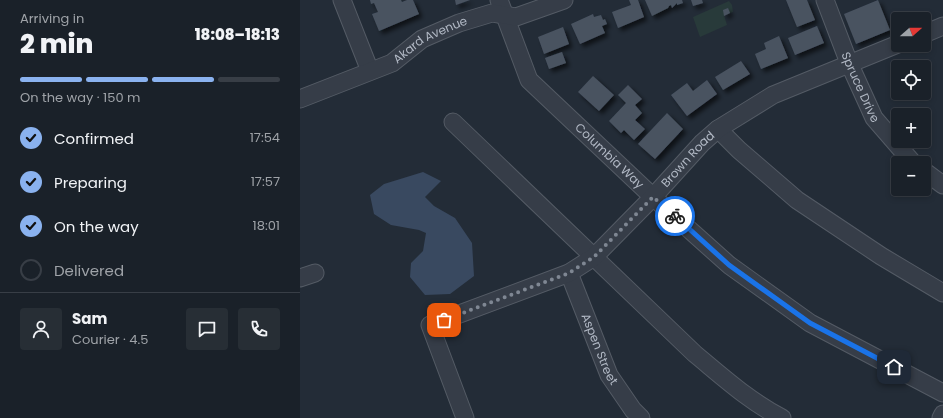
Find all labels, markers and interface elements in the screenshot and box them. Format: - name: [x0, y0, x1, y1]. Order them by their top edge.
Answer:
- text: Arriving in: [20, 9, 84, 28]
- street label: Akard Avenue: [389, 12, 469, 67]
- north arrow: [891, 12, 931, 52]
- map controls: [891, 12, 931, 196]
- text: 18:08–18:13: [195, 24, 280, 45]
- text: 2 min: [20, 26, 93, 62]
- street label: Spruce Drive: [838, 49, 883, 126]
- button: locate: [891, 60, 931, 100]
- text: On the way · 150 m: [20, 88, 140, 107]
- button: +: [891, 108, 931, 148]
- street label: Columbia Way: [572, 119, 648, 192]
- icon: check: [20, 127, 42, 149]
- street label: Brown Road: [657, 127, 718, 191]
- text: Confirmed: [54, 128, 134, 149]
- text: 17:54: [250, 128, 280, 147]
- button: −: [891, 156, 931, 196]
- icon: check: [20, 171, 42, 193]
- text: Preparing: [54, 172, 127, 193]
- text: 17:57: [251, 172, 280, 191]
- courier: [655, 196, 695, 236]
- icon: bike: [664, 205, 686, 227]
- icon: check: [20, 215, 42, 237]
- text: On the way: [54, 216, 139, 237]
- text: 18:01: [253, 216, 280, 235]
- text: Delivered: [54, 260, 124, 281]
- pin: [427, 303, 461, 337]
- button: person: [20, 308, 62, 350]
- text: Sam: [72, 308, 107, 329]
- button: chat: [186, 308, 228, 350]
- button: phone: [238, 308, 280, 350]
- icon: bag: [433, 309, 455, 331]
- street label: Aspen Street: [578, 311, 622, 388]
- text: Courier · 4.5: [72, 330, 148, 349]
- pin: [877, 350, 911, 384]
- icon: home: [883, 356, 905, 378]

